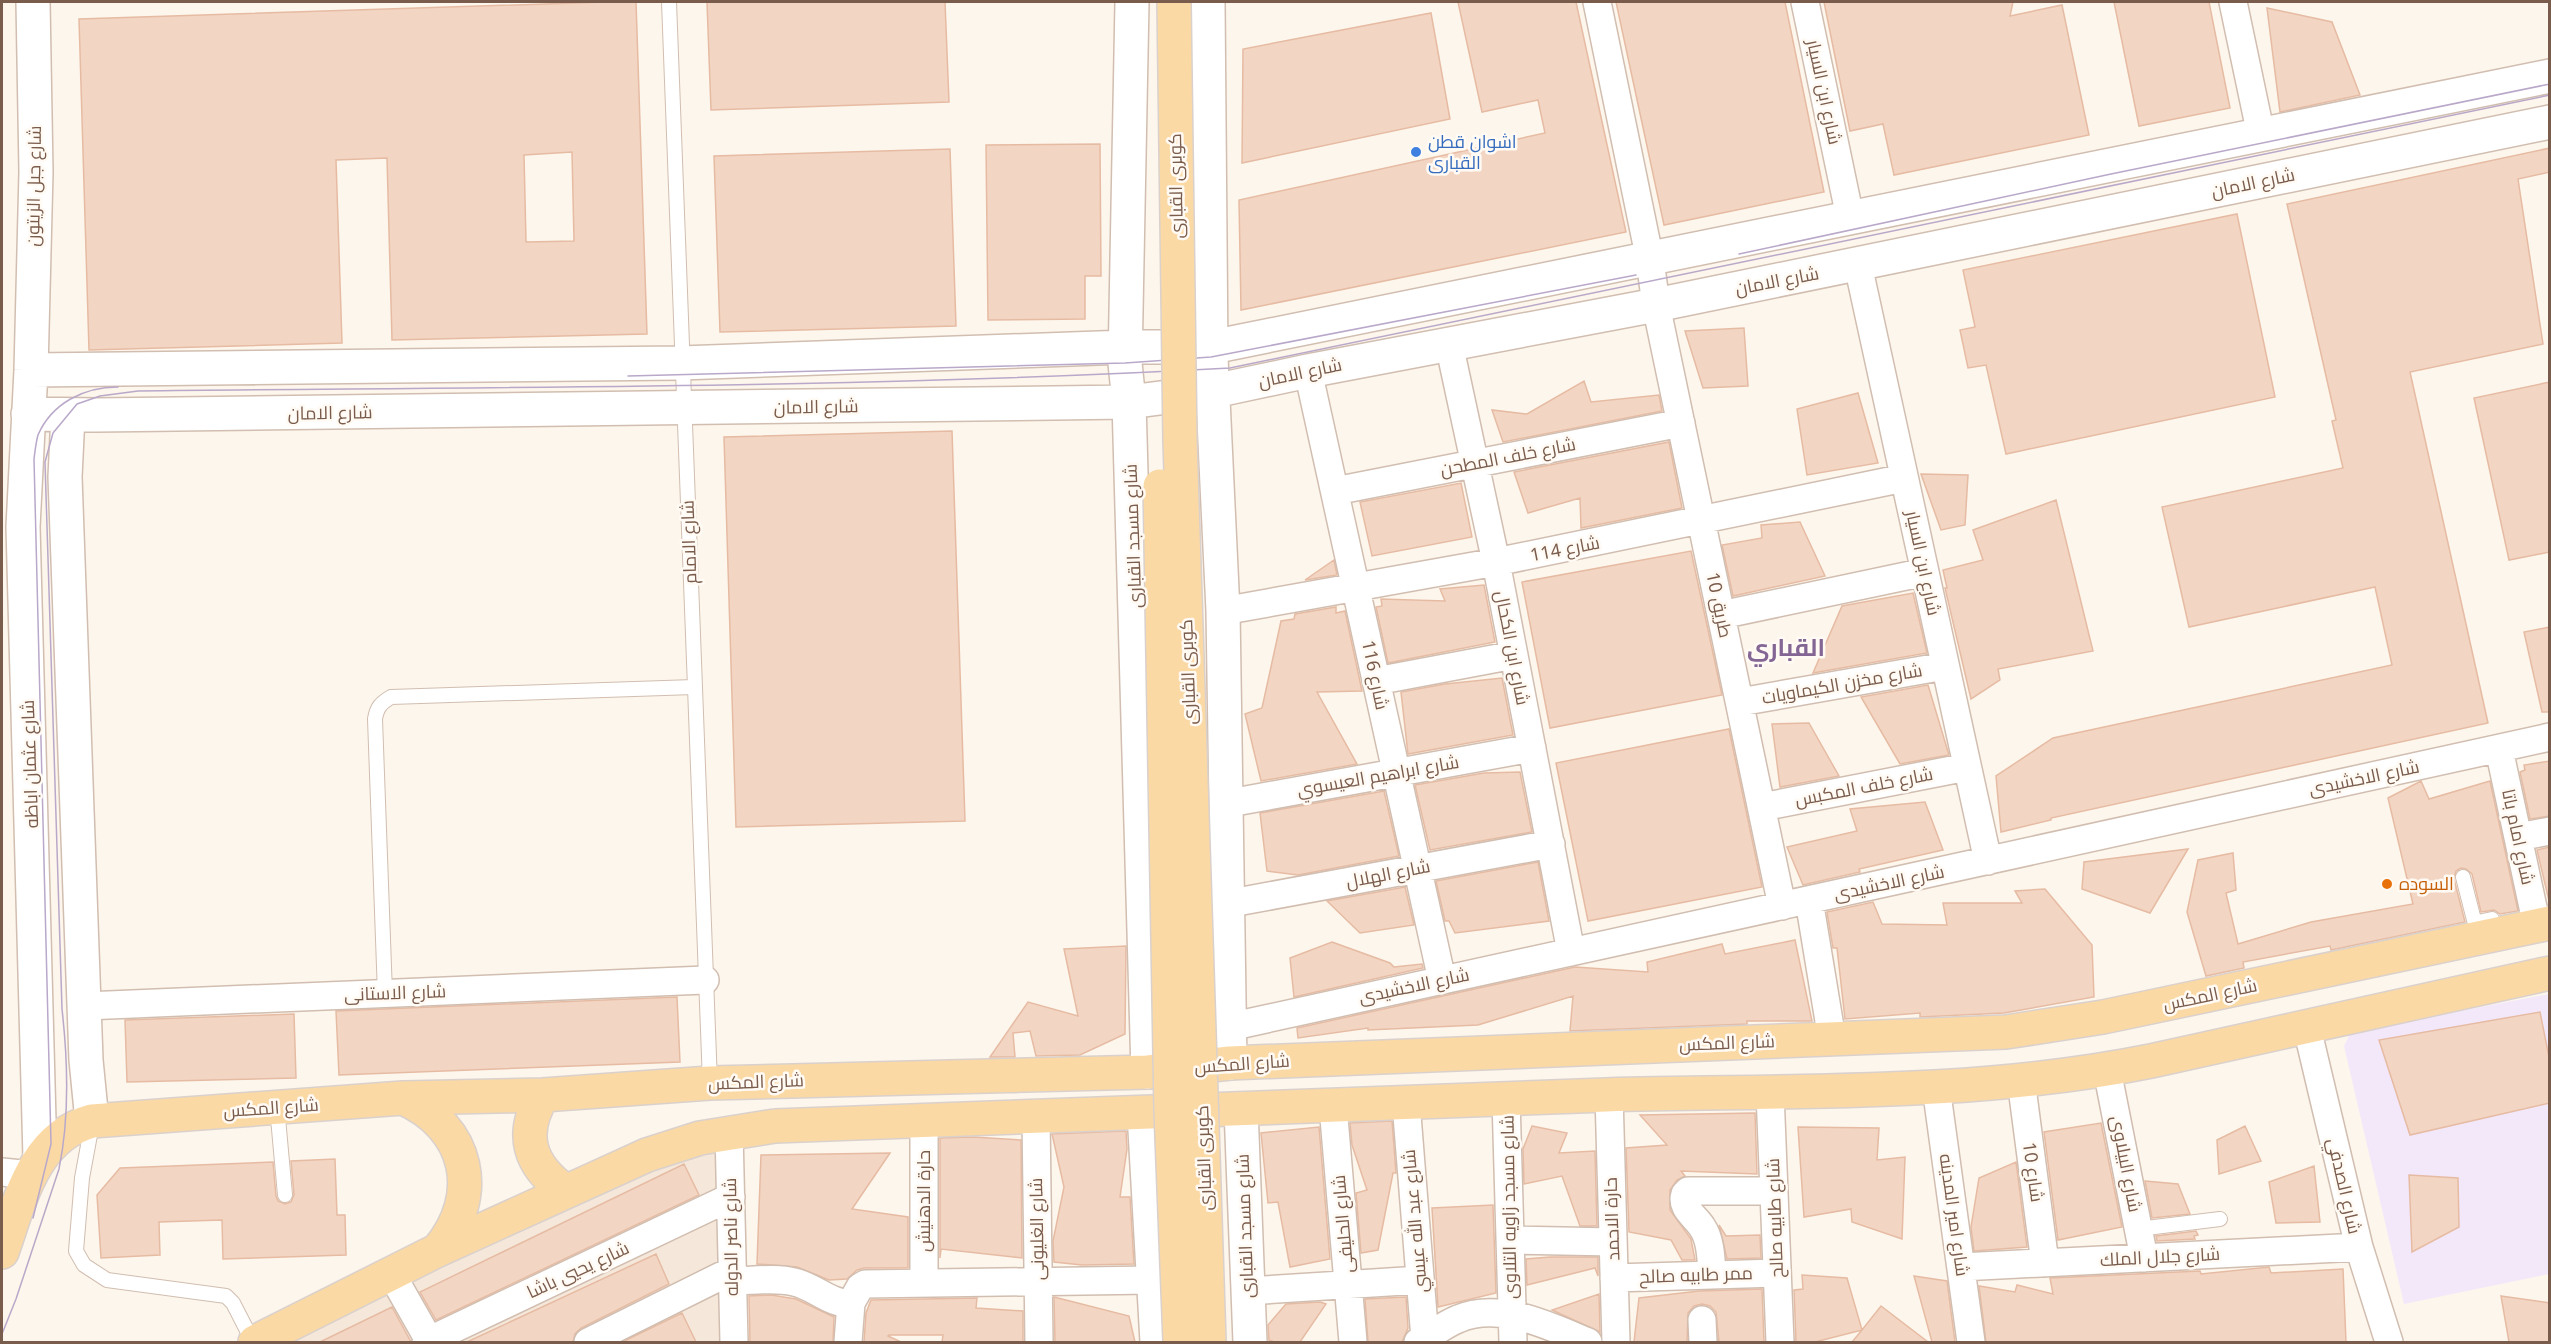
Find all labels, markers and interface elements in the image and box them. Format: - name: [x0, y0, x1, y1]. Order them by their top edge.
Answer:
- street label: شارع ابن السيار: [1801, 36, 1848, 147]
- street label: شارع جبل الزيتون: [20, 125, 47, 247]
- place label: اشوان قطن القبارى: [1428, 129, 1517, 174]
- street label: كوبرى القبارى: [1162, 133, 1188, 239]
- marker: اشوان قطن القبارى: [1409, 145, 1423, 159]
- street label: شارع الامان: [2209, 161, 2297, 204]
- street label: شارع الامان: [1733, 260, 1821, 301]
- street label: شارع الامان: [1256, 351, 1344, 394]
- street label: شارع الامان: [773, 393, 859, 420]
- street label: شارع الامان: [287, 399, 373, 426]
- street label: شارع خلف المطحن: [1438, 431, 1578, 482]
- street label: شارع مسجد القبارى: [1117, 463, 1148, 609]
- street label: شارع الامام: [675, 500, 702, 584]
- street label: شارع ابن السيار: [1900, 507, 1947, 618]
- street label: شارع 114: [1528, 530, 1602, 567]
- street label: طريق 10: [1700, 570, 1739, 640]
- street label: شارع ابن الكحال: [1489, 588, 1536, 707]
- street label: كوبرى القبارى: [1173, 619, 1201, 725]
- district label: القباري: [1747, 630, 1825, 667]
- street label: شارع 116: [1356, 638, 1395, 712]
- street label: شارع مخزن الكيماويات: [1760, 657, 1924, 710]
- street label: شارع عثمان اباظه: [15, 699, 44, 829]
- street label: شارع ابراهيم العيسوي: [1295, 749, 1461, 804]
- street label: شارع الاخشيدى: [2306, 754, 2422, 801]
- street label: شارع خلف المكبس: [1793, 761, 1935, 812]
- street label: شارع امام باتا: [2496, 787, 2541, 887]
- street label: شارع الهلال: [1344, 853, 1432, 894]
- street label: شارع الاخشيدى: [1831, 859, 1947, 906]
- place label: السوده: [2399, 871, 2454, 895]
- marker: السوده: [2380, 877, 2394, 891]
- street label: شارع الاخشيدى: [1356, 962, 1472, 1009]
- street label: شارع المكس: [2160, 972, 2259, 1017]
- street label: شارع الاستانى: [343, 978, 446, 1007]
- street label: شارع المكس: [1679, 1028, 1775, 1057]
- street label: شارع المكس: [1193, 1048, 1291, 1079]
- street label: شارع المكس: [708, 1067, 804, 1096]
- street label: شارع المكس: [222, 1092, 320, 1123]
- street label: كوبرى القبارى: [1189, 1105, 1217, 1211]
- street label: شارع البيلاوى: [2105, 1113, 2148, 1214]
- street label: شارع مسجد زاويه التلاوى: [1494, 1115, 1523, 1299]
- street label: شارع الصدفي: [2319, 1136, 2368, 1237]
- street label: شارع 10: [2017, 1140, 2050, 1203]
- street label: شارع عبد الله عيسي: [1396, 1148, 1434, 1294]
- street label: حارة الدهنيش: [911, 1150, 935, 1252]
- street label: شارع امير المدينه: [1934, 1152, 1975, 1278]
- street label: شارع مسجد القبارى: [1229, 1153, 1260, 1299]
- street label: شارع طابيه صالح: [1760, 1158, 1789, 1278]
- street label: شارع الحليفى: [1326, 1174, 1359, 1274]
- street label: شارع الغليونى: [1023, 1177, 1050, 1281]
- street label: حارة الاحمد: [1598, 1177, 1624, 1261]
- street label: شارع ناصر الدوله: [717, 1178, 744, 1296]
- street label: شارع يحيي باشا: [523, 1235, 633, 1304]
- street label: شارع جلال الملك: [2099, 1241, 2221, 1272]
- street label: ممر طابيه صالح: [1639, 1260, 1753, 1289]

